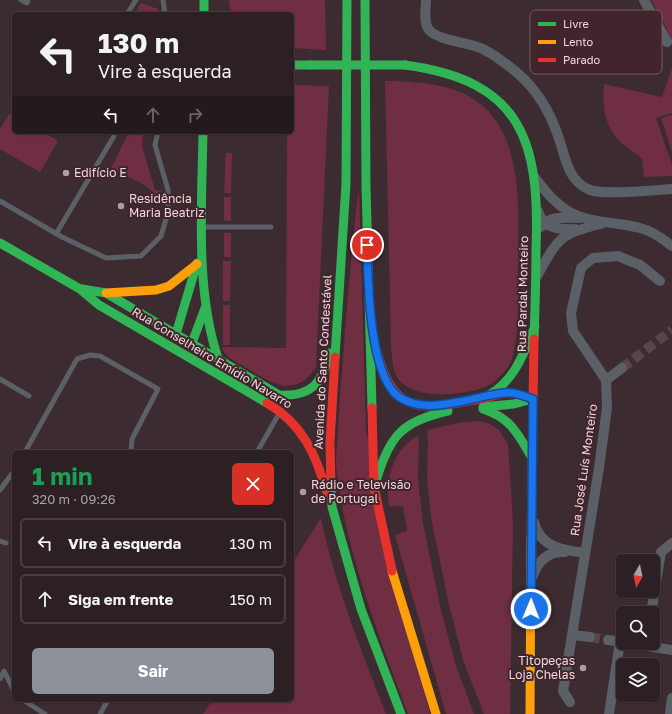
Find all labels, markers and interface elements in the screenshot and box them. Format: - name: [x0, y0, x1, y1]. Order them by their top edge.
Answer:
- legend: [530, 10, 662, 74]
- text: Livre: [563, 17, 589, 30]
- text: 130 m: [98, 26, 179, 59]
- icon: left: [32, 28, 84, 80]
- text: Lento: [563, 35, 594, 48]
- text: Parado: [563, 53, 600, 66]
- text: Vire à esquerda: [98, 60, 232, 82]
- icon: left: [100, 104, 122, 126]
- icon: ahead: [142, 104, 164, 126]
- icon: right: [184, 104, 206, 126]
- place label: Edifício E: [74, 165, 127, 180]
- marker: Edifício E: [61, 168, 71, 178]
- place label: Residência Maria Beatriz: [129, 191, 204, 220]
- marker: Residência Maria Beatriz: [116, 201, 126, 211]
- pin: [350, 228, 384, 262]
- icon: arrive: [356, 234, 378, 256]
- street label: Rua Pardal Monteiro: [514, 236, 531, 352]
- street label: Avenida do Santo Condestável: [310, 274, 335, 450]
- street label: Rua Conselheiro Emídio Navarro: [129, 304, 295, 411]
- street label: Rua José Luís Monteiro: [567, 403, 600, 537]
- text: 1 min: [32, 461, 92, 490]
- button: close: [232, 463, 274, 505]
- place label: Rádio e Televisão de Portugal: [311, 477, 411, 506]
- marker: Rádio e Televisão de Portugal: [298, 487, 308, 497]
- text: 320 m · 09:26: [32, 491, 116, 507]
- icon: left: [34, 532, 56, 554]
- text: Vire à esquerda: [68, 534, 181, 552]
- text: 130 m: [230, 534, 272, 552]
- north arrow: [616, 554, 660, 598]
- map controls: [616, 554, 660, 702]
- icon: ahead: [34, 588, 56, 610]
- position arrow: [510, 588, 552, 630]
- text: Siga em frente: [68, 590, 173, 608]
- text: 150 m: [230, 590, 272, 608]
- button: search: [616, 606, 660, 650]
- button: Sair: [32, 648, 274, 694]
- place label: Titopeças Loja Chelas: [509, 653, 575, 682]
- button: layers: [616, 658, 660, 702]
- marker: Titopeças Loja Chelas: [578, 663, 588, 673]

